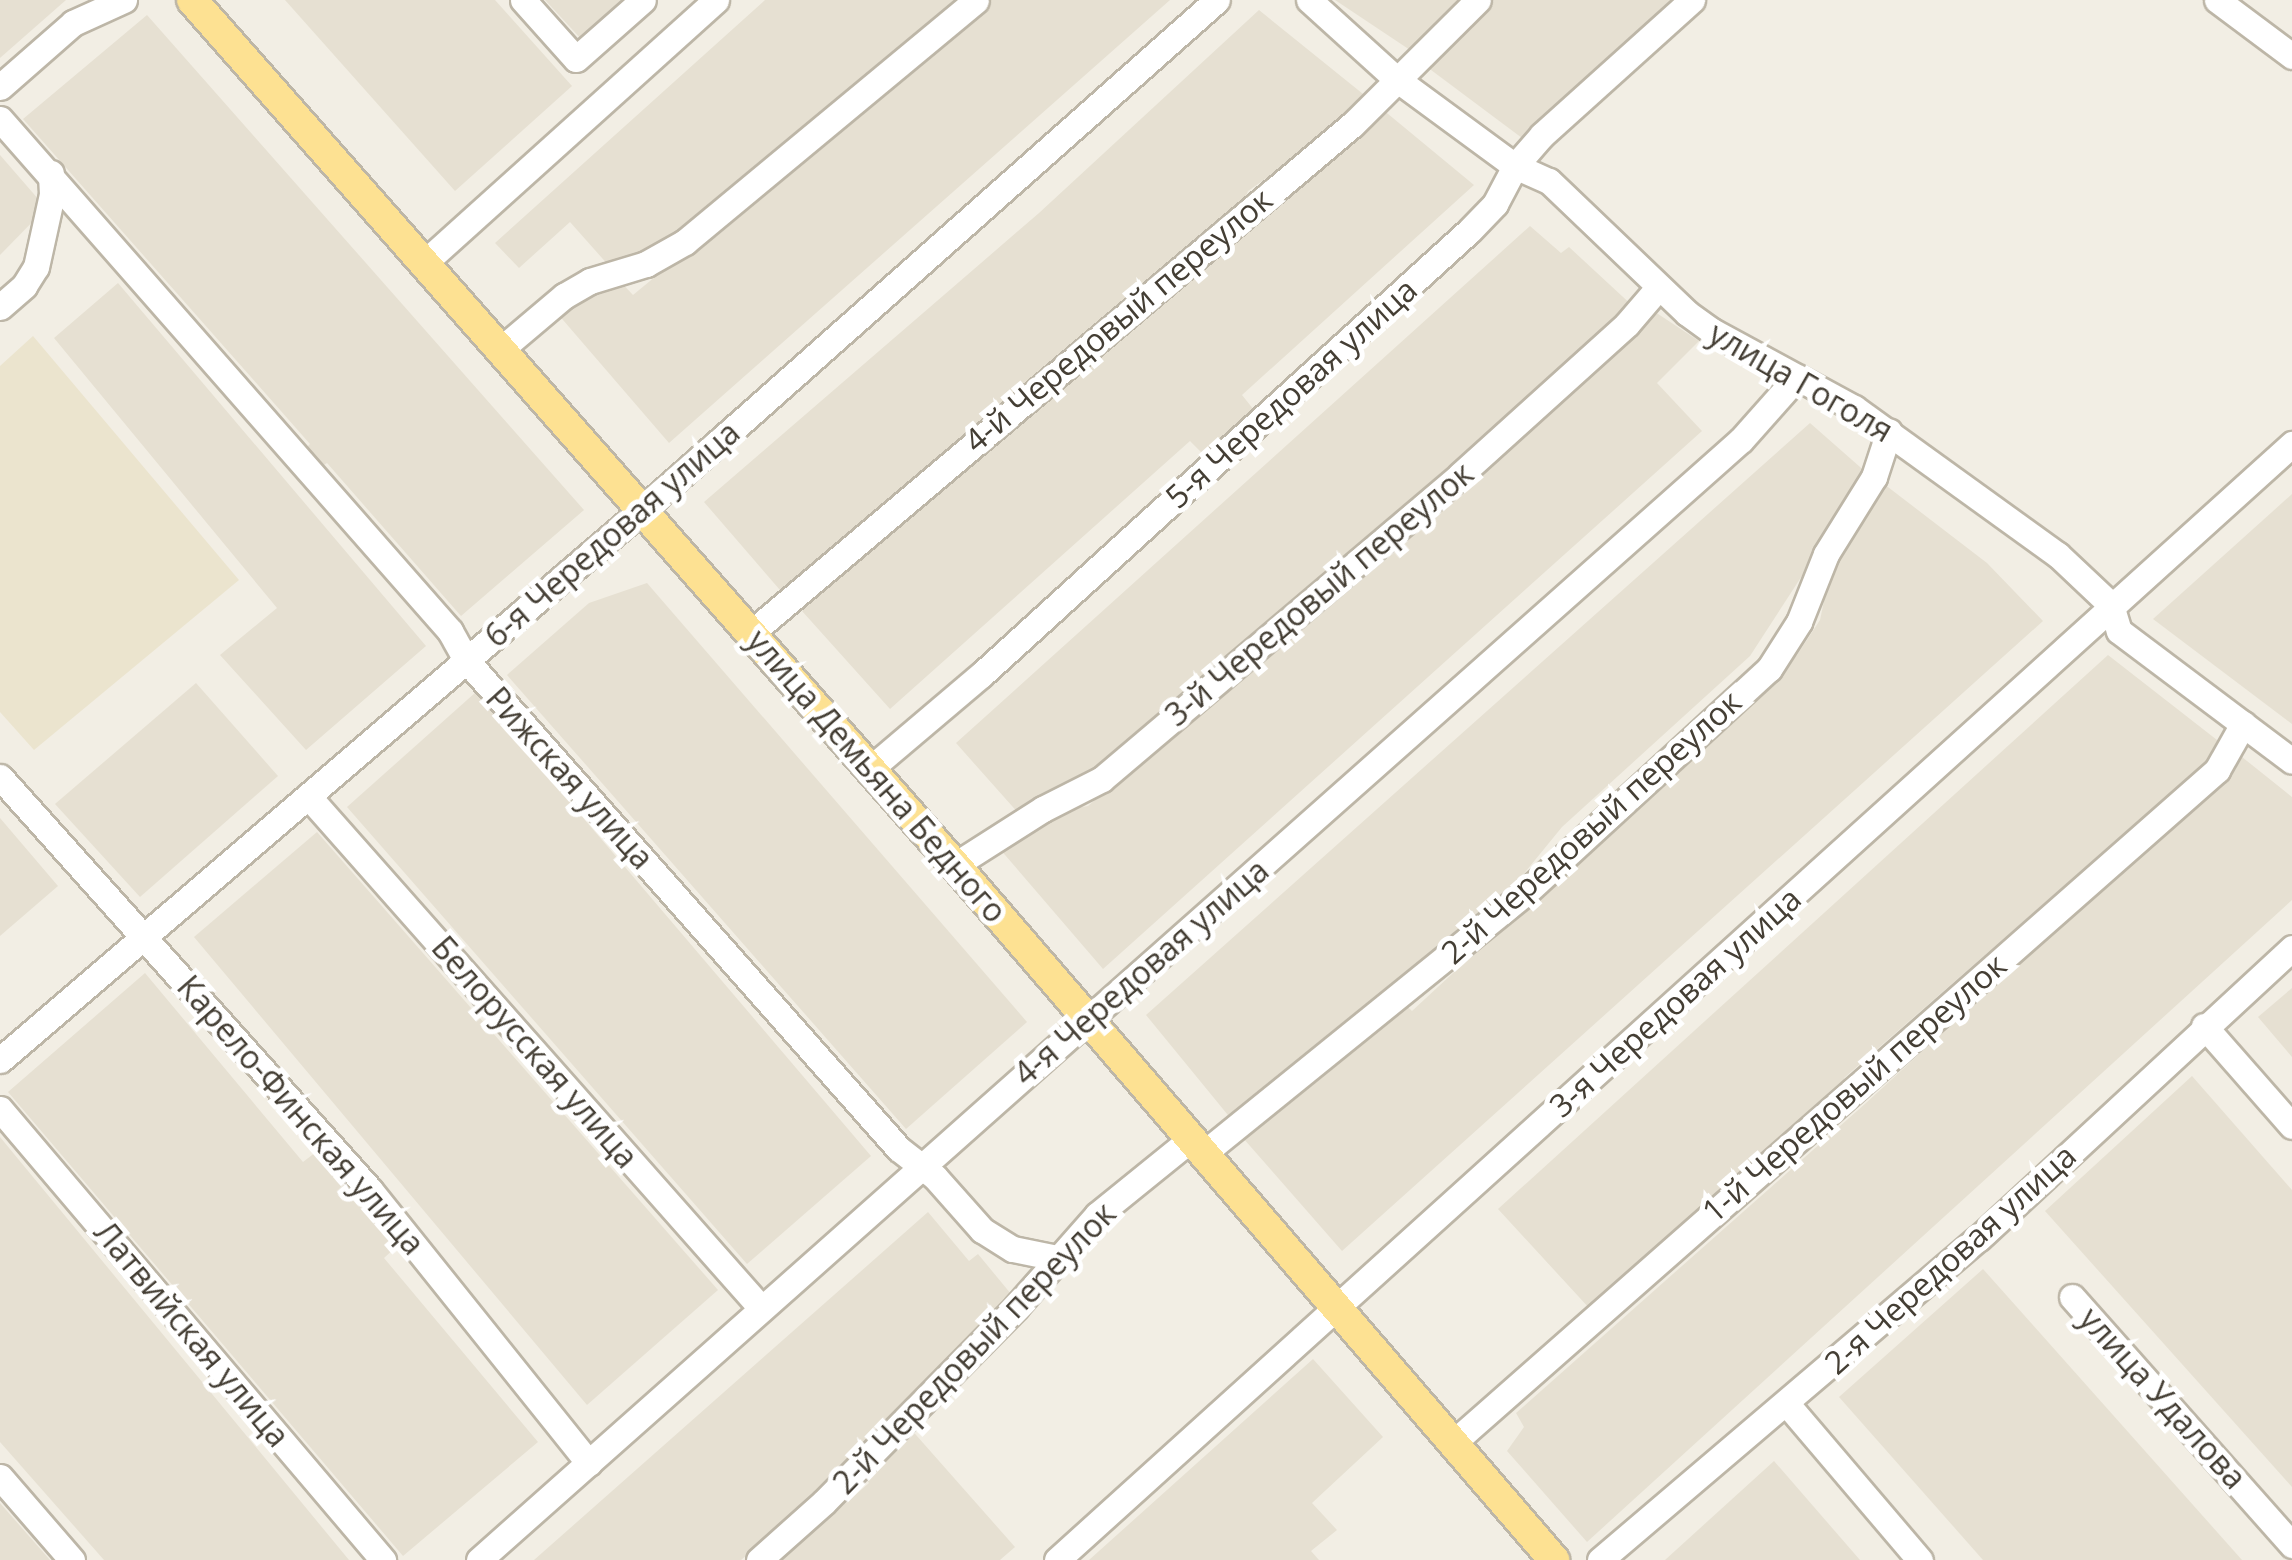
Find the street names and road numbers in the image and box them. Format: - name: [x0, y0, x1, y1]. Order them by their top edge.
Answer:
- street label: 4-й Чередовый переулок: [956, 180, 1280, 460]
- street label: 5-я Чередовая улица: [1158, 270, 1424, 516]
- street label: улица Гоголя: [1702, 314, 1900, 450]
- street label: 6-я Чередовая улица: [477, 413, 747, 655]
- street label: 3-й Чередовый переулок: [1157, 454, 1481, 734]
- street label: улица Демьяна Бедного: [739, 622, 1015, 930]
- street label: Рижская улица: [478, 679, 662, 877]
- street label: 2-й Чередовый переулок: [1433, 682, 1749, 972]
- street label: 4-я Чередовая улица: [1006, 851, 1276, 1093]
- street label: 3-я Чередовая улица: [1542, 879, 1808, 1125]
- street label: Белорусская улица: [424, 928, 646, 1176]
- street label: 1-й Чередовый переулок: [1694, 946, 2014, 1230]
- street label: Карело-Финская улица: [169, 968, 433, 1262]
- street label: 2-я Чередовая улица: [1817, 1136, 2083, 1382]
- street label: 2-й Чередовый переулок: [825, 1195, 1123, 1501]
- street label: Латвийская улица: [86, 1213, 298, 1455]
- street label: улица Удалова: [2072, 1300, 2254, 1496]

